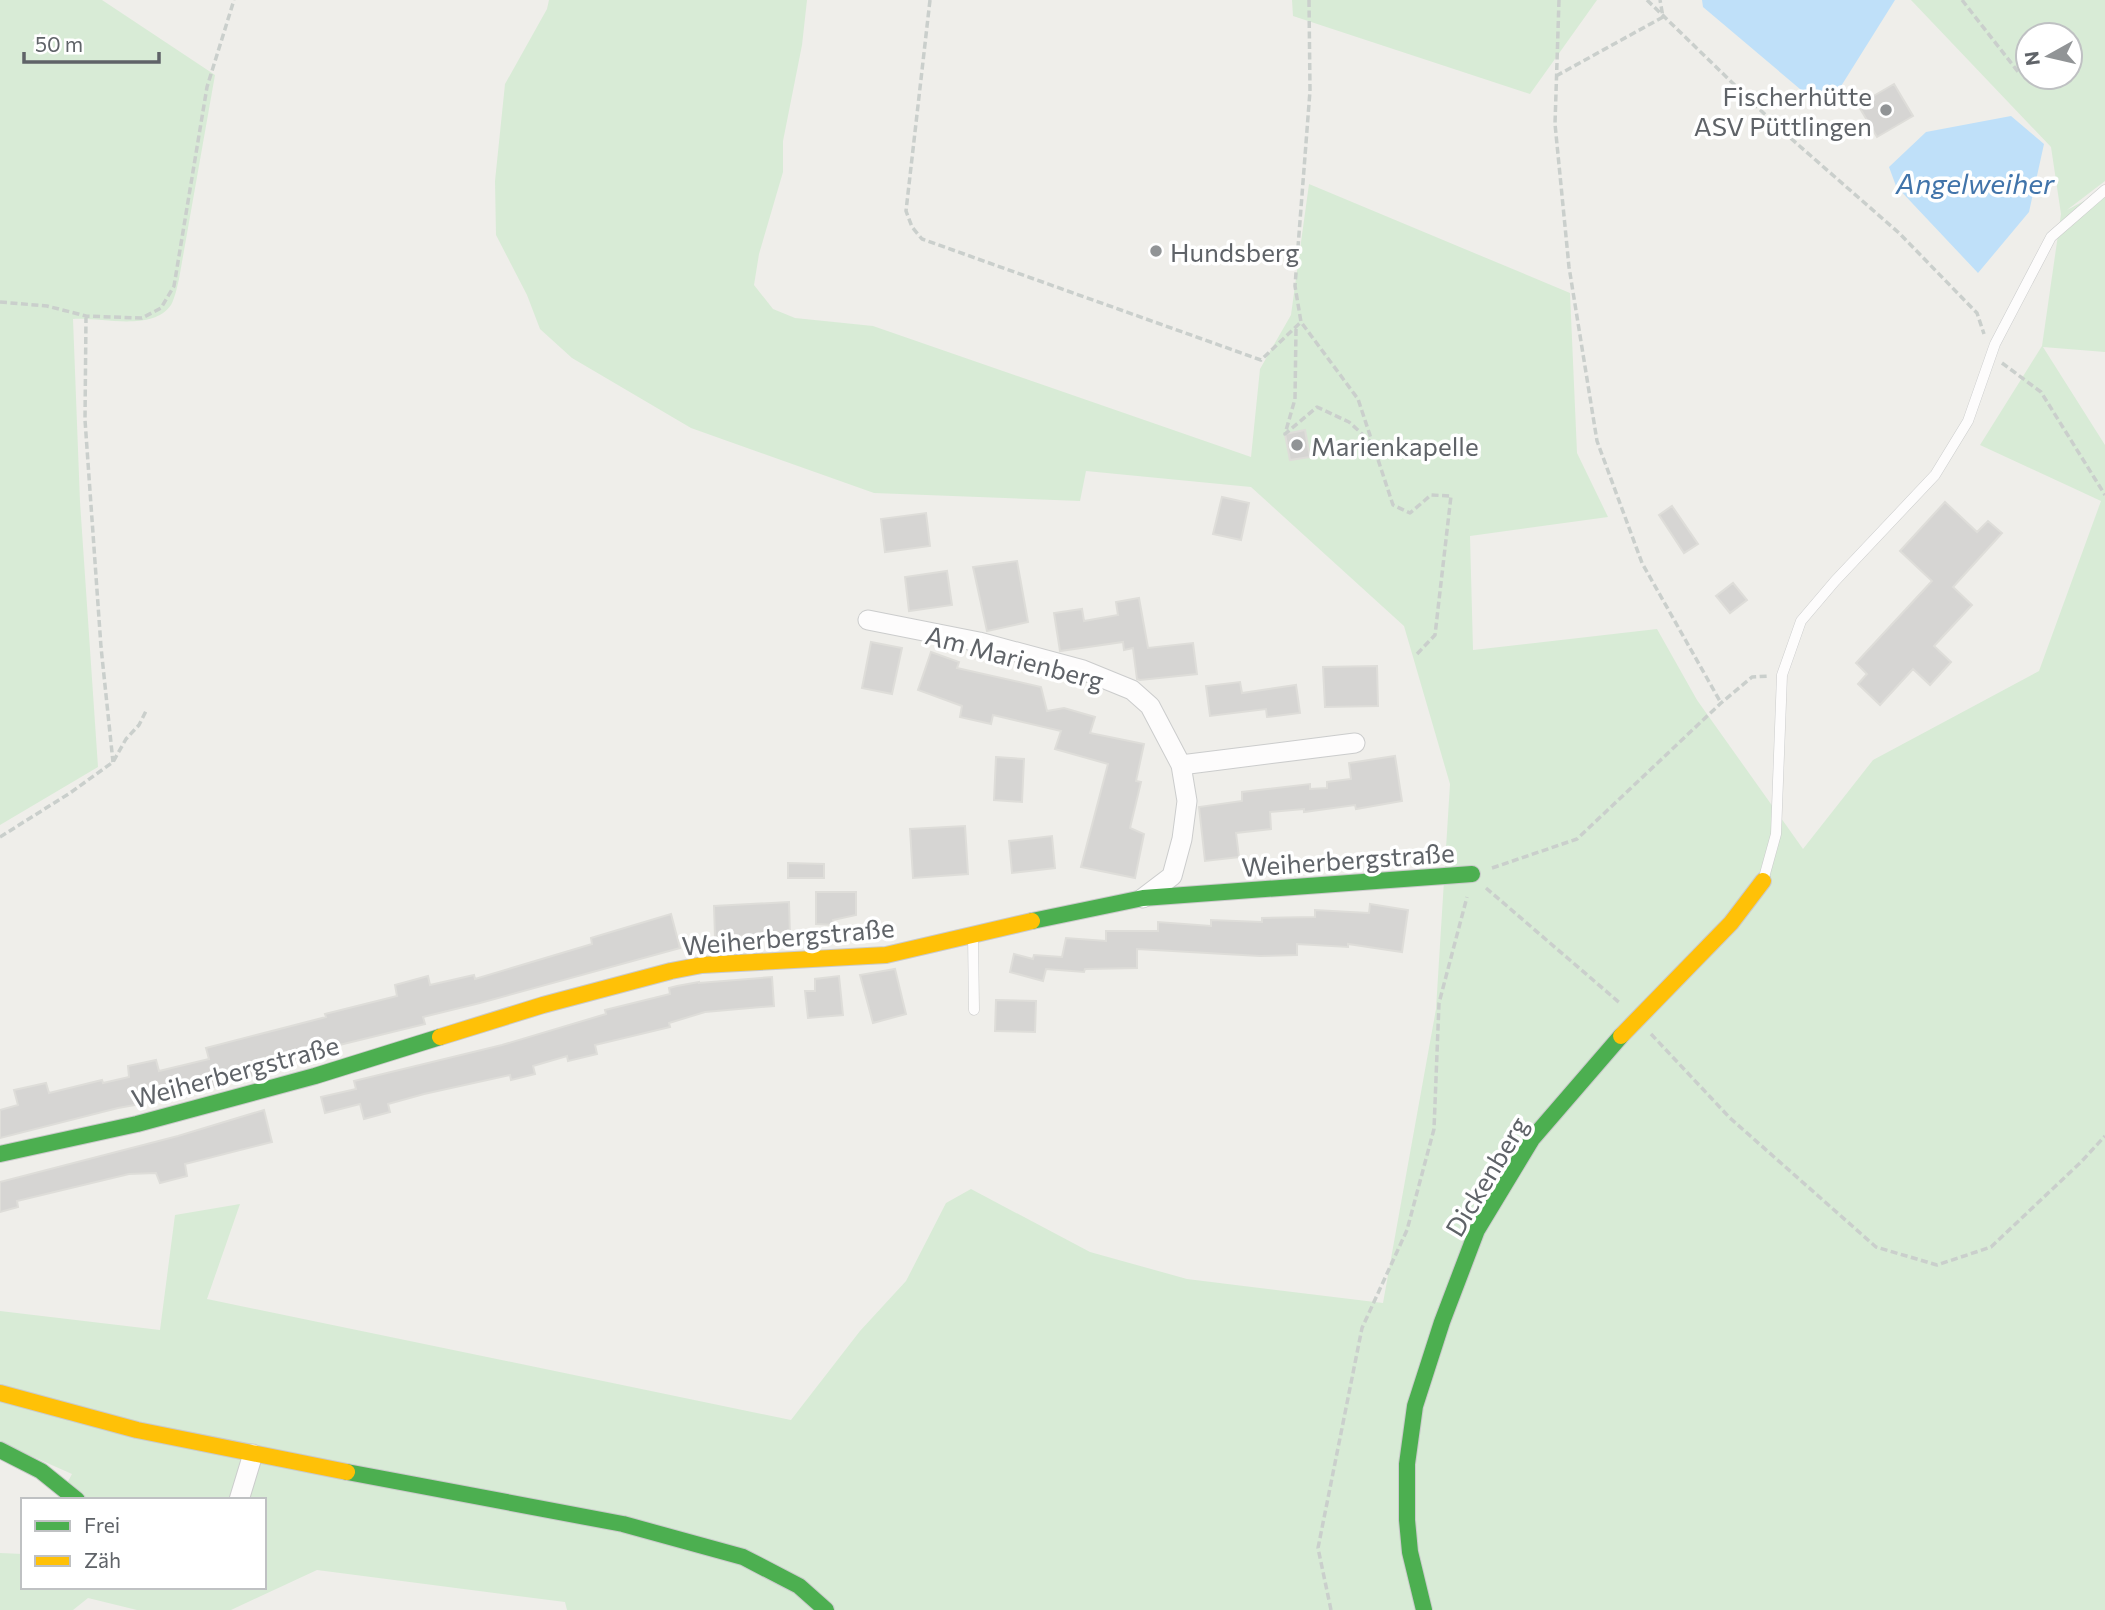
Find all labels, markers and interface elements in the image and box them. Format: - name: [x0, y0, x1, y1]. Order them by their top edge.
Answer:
- scale bar: [24, 21, 159, 65]
- north arrow: [2014, 21, 2084, 91]
- text: 50 m: [35, 31, 83, 56]
- text: N: [2019, 50, 2044, 67]
- place label: Fischerhütte ASV Püttlingen: [1694, 80, 1872, 141]
- marker: Fischerhütte ASV Püttlingen: [1878, 102, 1894, 118]
- water label: Angelweiher: [1895, 166, 2055, 200]
- place label: Hundsberg: [1170, 236, 1299, 267]
- marker: Hundsberg: [1148, 243, 1164, 259]
- place label: Marienkapelle: [1311, 430, 1479, 461]
- marker: Marienkapelle: [1289, 437, 1305, 453]
- street label: Am Marienberg: [923, 618, 1107, 696]
- street label: Weiherbergstraße: [1241, 836, 1455, 882]
- street label: Weiherbergstraße: [680, 911, 896, 961]
- street label: Weiherbergstraße: [128, 1028, 342, 1114]
- street label: Dickenberg: [1438, 1110, 1534, 1242]
- legend: [21, 1498, 266, 1589]
- text: Frei: [84, 1512, 120, 1537]
- text: Zäh: [84, 1547, 121, 1572]

